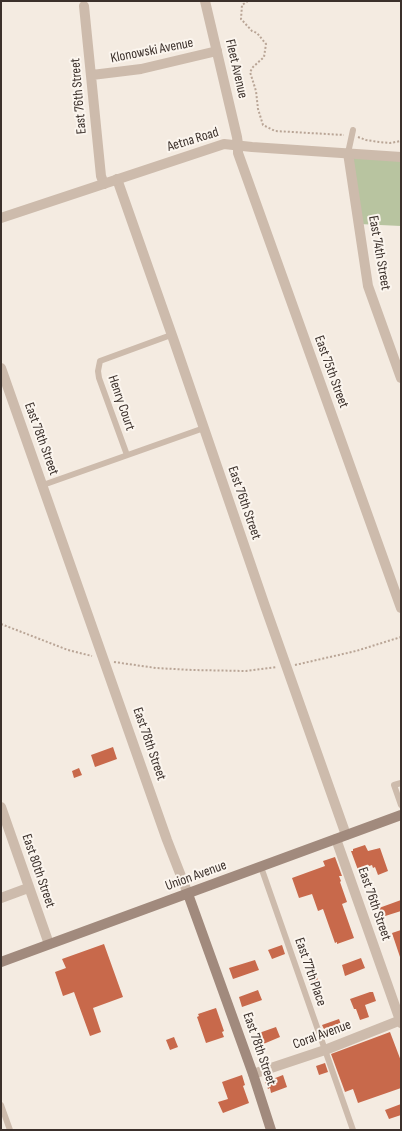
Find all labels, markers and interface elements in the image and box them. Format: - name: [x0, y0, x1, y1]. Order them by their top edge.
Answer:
- street label: Klonowski Avenue: [109, 35, 195, 67]
- street label: Fleet Avenue: [221, 38, 251, 100]
- street label: East 76th Street: [67, 57, 91, 135]
- street label: Aetna Road: [165, 124, 221, 156]
- street label: East 74th Street: [364, 215, 394, 291]
- street label: East 75th Street: [310, 334, 352, 410]
- street label: Henry Court: [104, 373, 138, 433]
- street label: East 78th Street: [20, 400, 62, 478]
- street label: East 76th Street: [224, 464, 264, 542]
- street label: East 78th Street: [129, 705, 169, 783]
- street label: East 80th Street: [18, 832, 58, 910]
- street label: Union Avenue: [163, 857, 229, 895]
- street label: East 76th Street: [354, 865, 394, 943]
- street label: East 77th Place: [290, 936, 330, 1008]
- street label: East 78th Street: [239, 1010, 279, 1088]
- street label: Coral Avenue: [291, 1017, 353, 1053]

